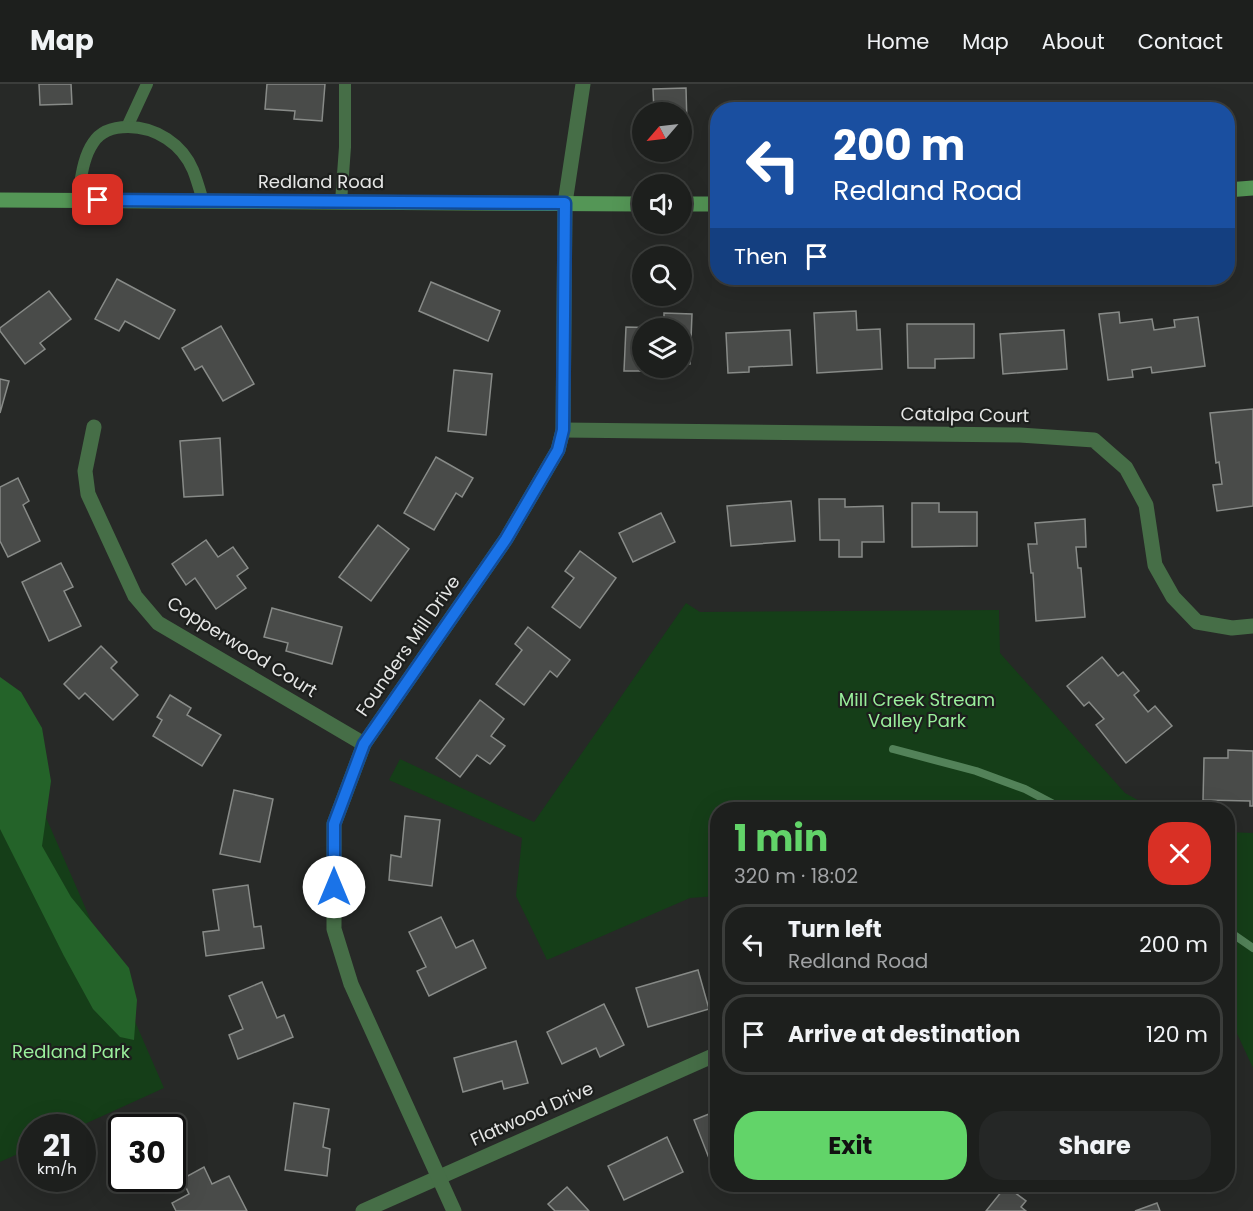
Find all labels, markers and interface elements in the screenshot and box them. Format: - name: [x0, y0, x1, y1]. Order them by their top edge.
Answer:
- text: Map: [30, 21, 94, 60]
- text: Home: [867, 27, 929, 56]
- text: Map: [962, 27, 1009, 56]
- text: About: [1042, 27, 1105, 56]
- text: Contact: [1138, 27, 1223, 56]
- north arrow: [632, 102, 692, 162]
- map controls: [632, 102, 692, 378]
- text: 200 m: [833, 116, 965, 175]
- icon: left: [734, 126, 812, 204]
- street label: Redland Road: [258, 169, 384, 194]
- text: Redland Road: [833, 172, 1022, 209]
- pin: [72, 174, 123, 225]
- button: sound: [632, 174, 692, 234]
- icon: arrive: [81, 183, 114, 216]
- icon: arrive: [800, 240, 833, 273]
- text: Then: [734, 241, 788, 272]
- button: search: [632, 246, 692, 306]
- button: layers: [632, 318, 692, 378]
- street label: Catalpa Court: [901, 401, 1029, 428]
- street label: Founders Mill Drive: [350, 570, 466, 721]
- street label: Copperwood Court: [162, 590, 322, 703]
- park label: Mill Creek Stream Valley Park: [839, 687, 995, 733]
- text: 1 min: [734, 813, 828, 864]
- button: close: [1148, 822, 1211, 885]
- position arrow: [302, 855, 366, 919]
- text: 320 m · 18:02: [734, 862, 858, 890]
- text: Turn left: [788, 914, 882, 945]
- icon: left: [737, 928, 770, 961]
- text: 200 m: [1139, 929, 1208, 960]
- text: Redland Road: [788, 947, 928, 975]
- icon: arrive: [737, 1018, 770, 1051]
- text: Arrive at destination: [788, 1019, 1020, 1050]
- text: 120 m: [1146, 1019, 1208, 1050]
- park label: Redland Park: [12, 1039, 131, 1064]
- street label: Flatwood Drive: [466, 1075, 597, 1152]
- button: Exit: [734, 1111, 967, 1180]
- button: Share: [979, 1111, 1211, 1180]
- speed limit sign: 30: [108, 1114, 186, 1192]
- text: 21: [43, 1124, 71, 1167]
- text: km/h: [37, 1158, 77, 1179]

